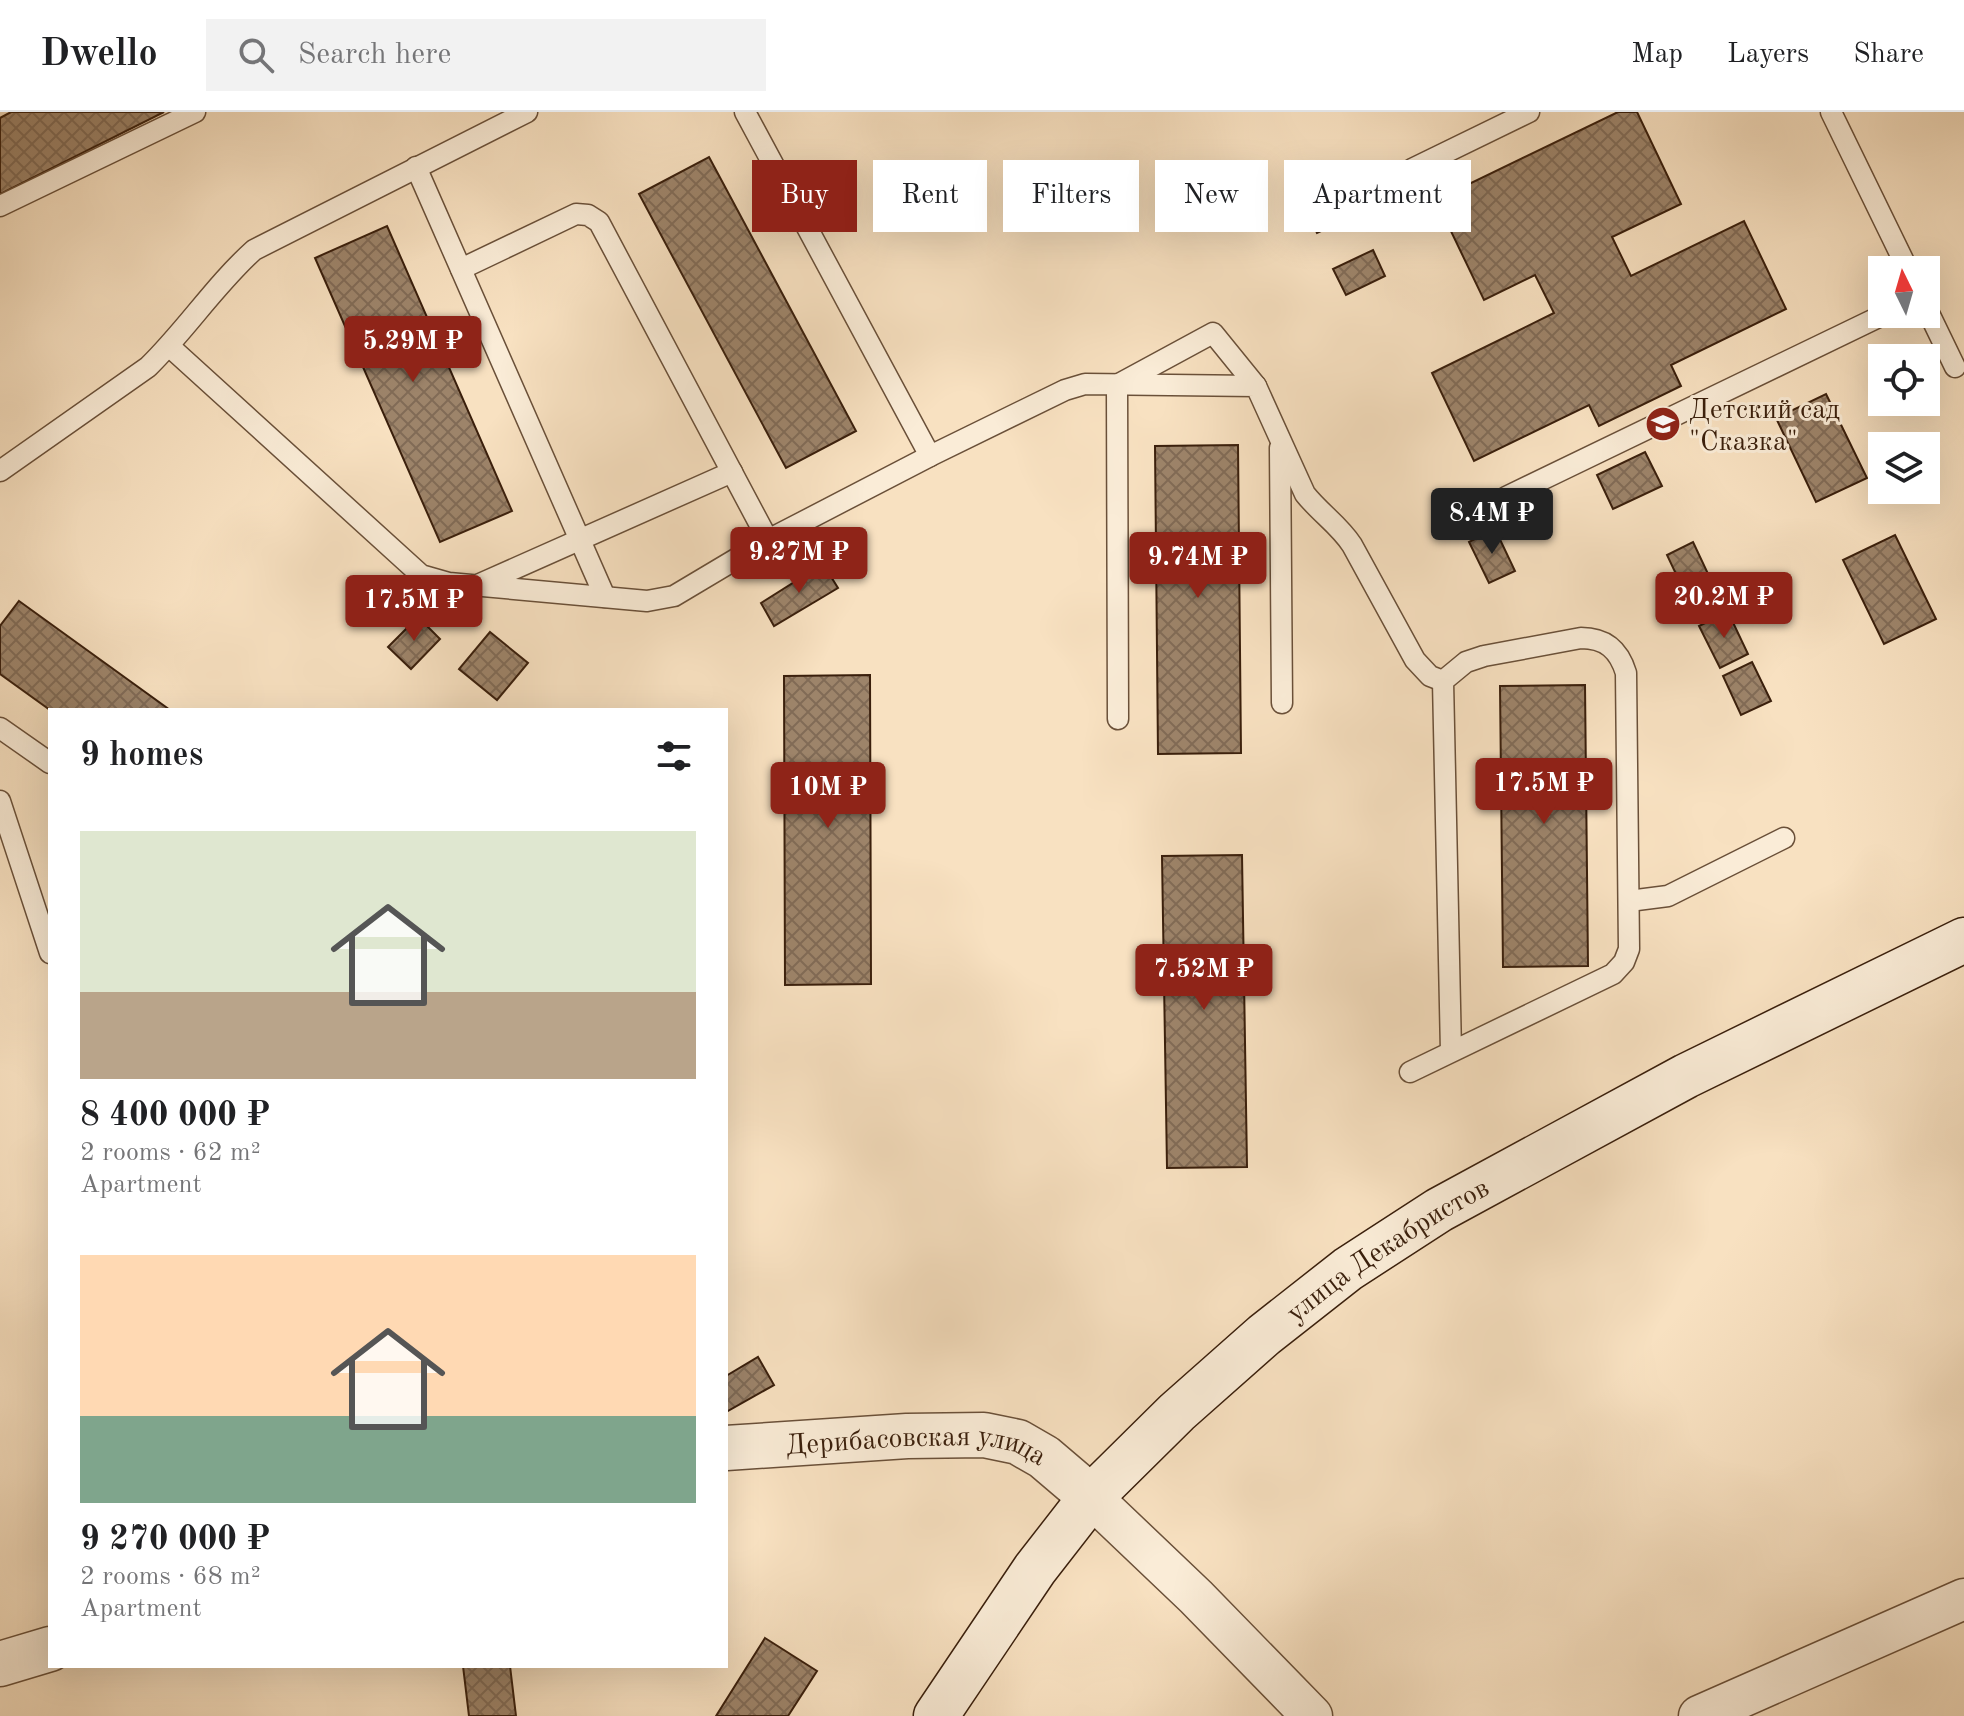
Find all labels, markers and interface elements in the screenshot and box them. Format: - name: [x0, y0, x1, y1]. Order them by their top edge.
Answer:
- search box: [206, 19, 766, 91]
- icon: search: [234, 33, 278, 77]
- text: Dwello: [40, 36, 158, 74]
- text: Search here: [298, 40, 451, 70]
- text: Map: [1631, 41, 1683, 69]
- text: Layers: [1727, 41, 1809, 69]
- text: Share: [1853, 41, 1924, 69]
- chip: Buy: [752, 160, 857, 232]
- chip: Rent: [873, 160, 987, 232]
- chip: Filters: [1003, 160, 1139, 232]
- chip: New: [1155, 160, 1268, 232]
- chip: Apartment: [1284, 160, 1471, 232]
- north arrow: [1868, 256, 1940, 328]
- map controls: [1868, 256, 1940, 504]
- pin: 5.29M ₽: [339, 316, 487, 384]
- text: 5.29M ₽: [362, 329, 464, 355]
- button: locate: [1868, 344, 1940, 416]
- place label: Детский сад "Сказка": [1689, 397, 1840, 457]
- school or university icon: Детский сад "Сказка": [1644, 405, 1682, 443]
- button: layers: [1868, 432, 1940, 504]
- pin: 8.4M ₽: [1427, 488, 1557, 556]
- text: 8.4M ₽: [1449, 501, 1535, 527]
- pin: 9.27M ₽: [725, 527, 873, 595]
- pin: 9.74M ₽: [1124, 532, 1272, 600]
- text: 9.27M ₽: [748, 540, 850, 566]
- text: 9.74M ₽: [1147, 545, 1249, 571]
- pin: 20.2M ₽: [1650, 572, 1798, 640]
- pin: 17.5M ₽: [340, 575, 488, 643]
- text: 20.2M ₽: [1673, 585, 1775, 611]
- text: 17.5M ₽: [363, 588, 465, 614]
- icon: filters: [652, 734, 696, 778]
- text: 9 homes: [80, 739, 203, 773]
- pin: 17.5M ₽: [1470, 758, 1618, 826]
- pin: 10M ₽: [772, 762, 884, 830]
- text: 17.5M ₽: [1493, 771, 1595, 797]
- text: 10M ₽: [789, 775, 867, 801]
- icon: home: [316, 883, 460, 1027]
- pin: 7.52M ₽: [1130, 944, 1278, 1012]
- text: 7.52M ₽: [1153, 957, 1255, 983]
- text: 8 400 000 ₽: [80, 1099, 270, 1133]
- text: 2 rooms · 62 m²: [80, 1140, 261, 1166]
- text: Apartment: [80, 1172, 202, 1198]
- street label: улица Декабристов: [1282, 1175, 1494, 1329]
- icon: home: [316, 1307, 460, 1451]
- street label: Дерибасовская улица: [785, 1423, 1051, 1472]
- text: 9 270 000 ₽: [80, 1523, 270, 1557]
- text: 2 rooms · 68 m²: [80, 1564, 261, 1590]
- text: Apartment: [80, 1596, 202, 1622]

